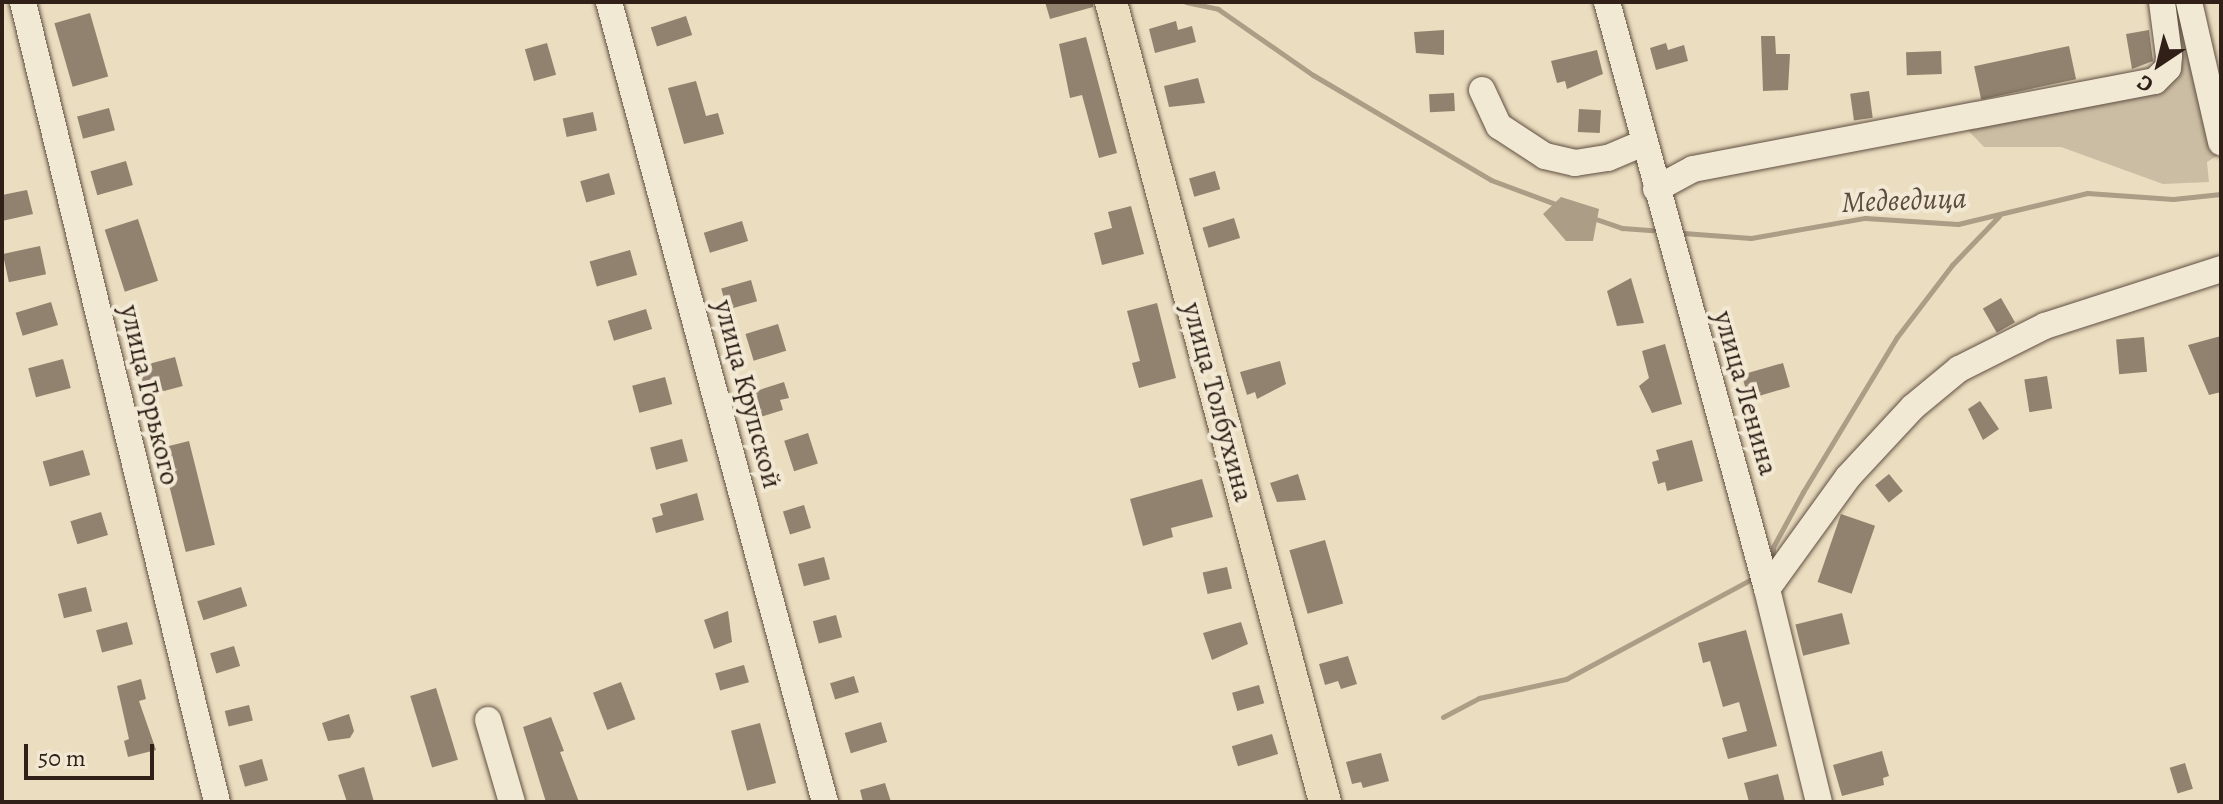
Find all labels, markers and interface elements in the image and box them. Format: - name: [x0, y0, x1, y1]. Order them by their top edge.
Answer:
- north arrow: [2119, 24, 2199, 104]
- text: С: [2131, 67, 2159, 100]
- water label: Медведица: [1841, 180, 1967, 220]
- street label: улица Крупской: [707, 296, 789, 492]
- street label: улица Толбухина: [1175, 299, 1261, 505]
- street label: улица Горького: [113, 302, 187, 488]
- street label: улица Ленина: [1707, 307, 1785, 479]
- scale bar: [28, 728, 158, 778]
- text: 50 m: [38, 742, 86, 774]

